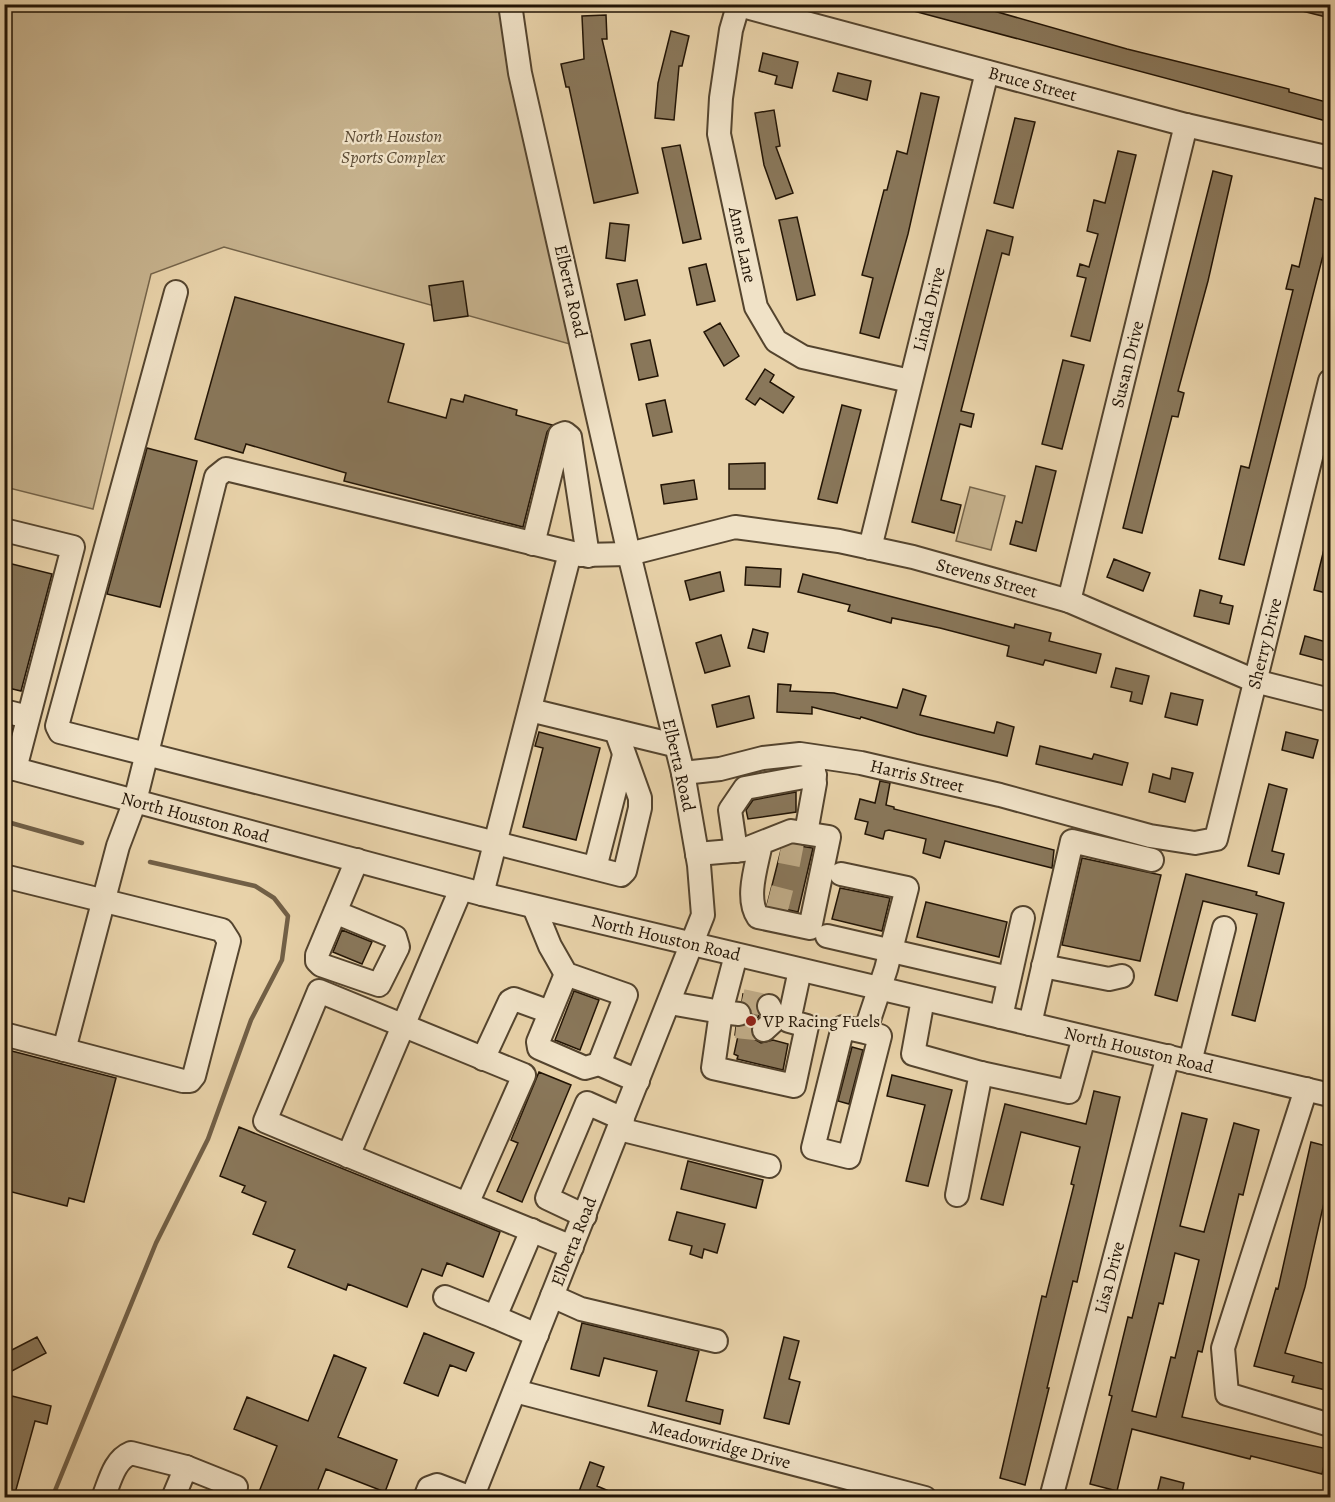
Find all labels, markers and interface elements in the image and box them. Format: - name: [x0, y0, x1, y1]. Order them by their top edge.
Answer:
- street label: Bruce Street: [986, 60, 1079, 107]
- park label: North Houston Sports Complex: [341, 124, 446, 169]
- street label: Anne Lane: [723, 204, 762, 285]
- street label: Elberta Road: [549, 242, 593, 340]
- street label: Linda Drive: [907, 264, 951, 354]
- street label: Susan Drive: [1105, 318, 1149, 410]
- street label: Stevens Street: [933, 552, 1040, 604]
- street label: Sherry Drive: [1242, 595, 1288, 692]
- street label: Elberta Road: [657, 716, 701, 814]
- street label: Harris Street: [868, 753, 966, 798]
- street label: North Houston Road: [118, 786, 272, 849]
- street label: North Houston Road: [589, 908, 743, 967]
- place label: VP Racing Fuels: [762, 1009, 880, 1033]
- marker: VP Racing Fuels: [744, 1014, 758, 1028]
- street label: North Houston Road: [1062, 1020, 1216, 1079]
- street label: Elberta Road: [545, 1193, 602, 1290]
- street label: Lisa Drive: [1088, 1239, 1130, 1316]
- street label: Meadowridge Drive: [647, 1415, 793, 1474]

